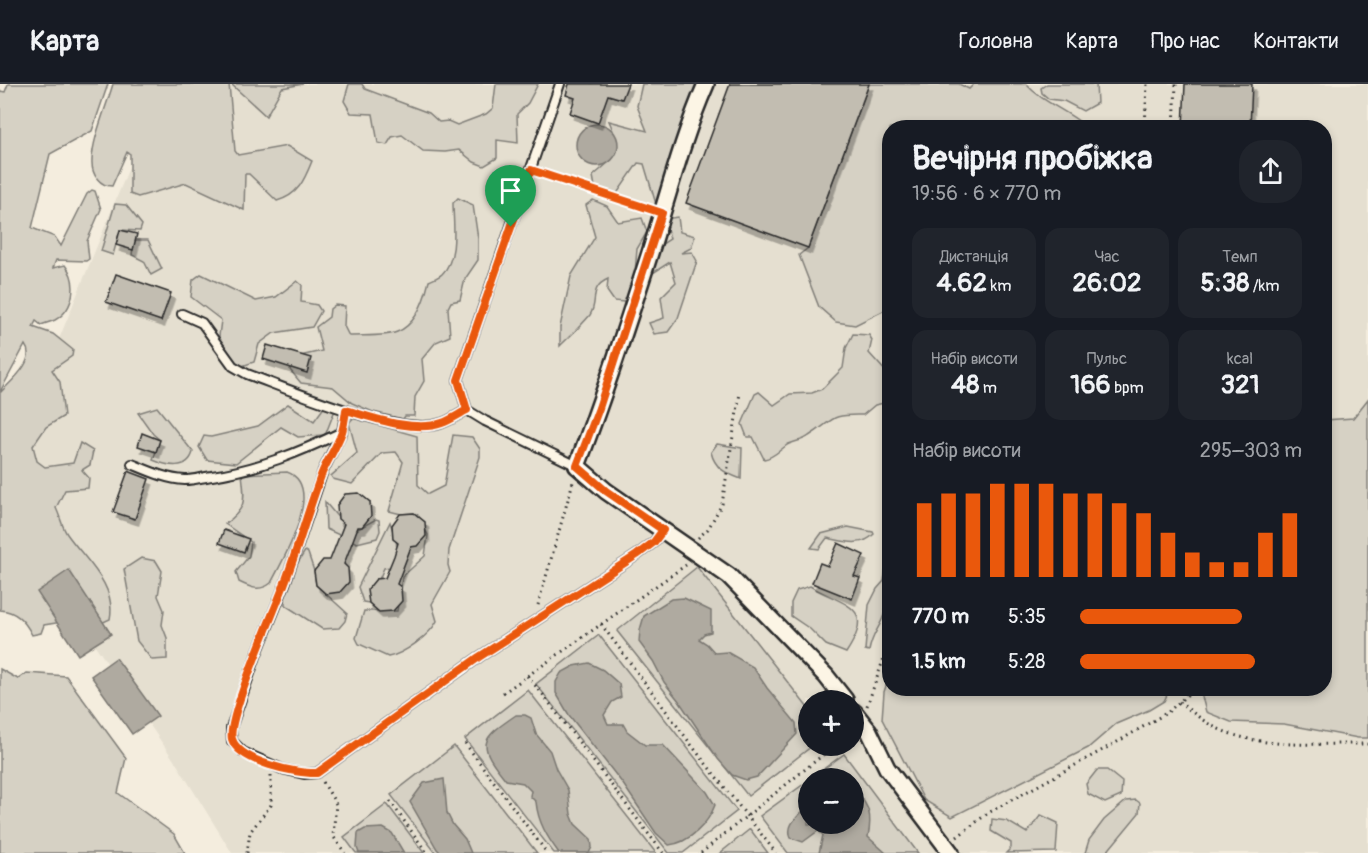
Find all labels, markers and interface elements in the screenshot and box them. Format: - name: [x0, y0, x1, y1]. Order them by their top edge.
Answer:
- text: Карта: [30, 24, 99, 59]
- text: Головна: [959, 28, 1033, 55]
- text: Карта: [1066, 28, 1118, 55]
- text: Про нас: [1151, 28, 1220, 55]
- text: Контакти: [1253, 28, 1338, 55]
- text: Вечірня пробіжка: [912, 138, 1153, 179]
- button: share: [1239, 140, 1302, 203]
- pin: [485, 165, 536, 227]
- icon: arrive: [494, 174, 527, 207]
- text: 19:56 · 6 × 770 m: [912, 181, 1061, 206]
- text: Дистанція: [940, 247, 1008, 267]
- text: Час: [1094, 247, 1120, 267]
- text: Темп: [1222, 247, 1258, 267]
- text: 4.62: [937, 267, 987, 299]
- text: 26:02: [1073, 267, 1141, 299]
- text: 5:38: [1201, 267, 1249, 299]
- text: km: [987, 276, 1011, 296]
- text: /km: [1249, 276, 1279, 296]
- text: Набір висоти: [931, 349, 1018, 369]
- text: Пульс: [1087, 349, 1127, 369]
- text: kcal: [1227, 349, 1253, 369]
- text: 48: [951, 369, 979, 401]
- text: 166: [1070, 369, 1111, 401]
- text: 321: [1220, 369, 1260, 401]
- text: m: [979, 378, 997, 398]
- text: bpm: [1111, 378, 1144, 398]
- text: Набір висоти: [912, 438, 1021, 463]
- text: 295–303 m: [1200, 438, 1302, 463]
- text: 770 m: [912, 604, 969, 629]
- text: 5:35: [1008, 604, 1046, 629]
- text: 1.5 km: [912, 649, 965, 674]
- text: 5:28: [1008, 649, 1045, 674]
- map controls: [798, 690, 864, 834]
- button: +: [798, 690, 864, 756]
- button: −: [798, 768, 864, 834]

